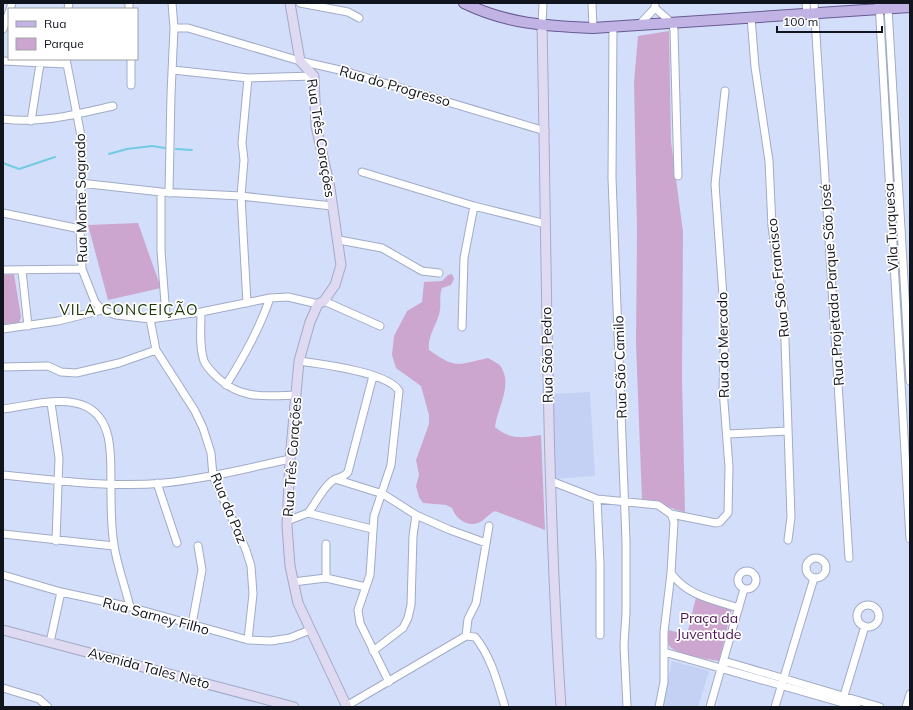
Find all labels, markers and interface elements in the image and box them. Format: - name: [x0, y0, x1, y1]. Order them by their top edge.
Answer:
- legend: [8, 8, 138, 60]
- scale bar: [777, 8, 882, 34]
- text: 100 m: [783, 14, 818, 29]
- text: Rua: [44, 16, 66, 31]
- text: Parque: [44, 36, 84, 51]
- street label: Rua do Progresso: [337, 62, 453, 110]
- street label: Rua Três Corações: [303, 77, 339, 199]
- street label: Rua Monte Sagrado: [71, 133, 91, 263]
- street label: Vila Turquesa: [880, 182, 902, 272]
- street label: Rua Projetada Parque São José: [816, 183, 848, 387]
- street label: Rua São Francisco: [763, 217, 793, 339]
- street label: Rua do Mercado: [713, 292, 733, 398]
- district label: VILA CONCEIÇÃO: [59, 300, 199, 319]
- street label: Rua São Pedro: [537, 307, 557, 403]
- street label: Rua São Camilo: [609, 315, 631, 419]
- street label: Rua Três Corações: [279, 396, 305, 518]
- street label: Rua da Paz: [207, 470, 251, 546]
- street label: Rua Sarney Filho: [101, 593, 211, 639]
- park label: Praça da Juventude: [677, 609, 741, 643]
- street label: Avenida Tales Neto: [86, 643, 212, 693]

